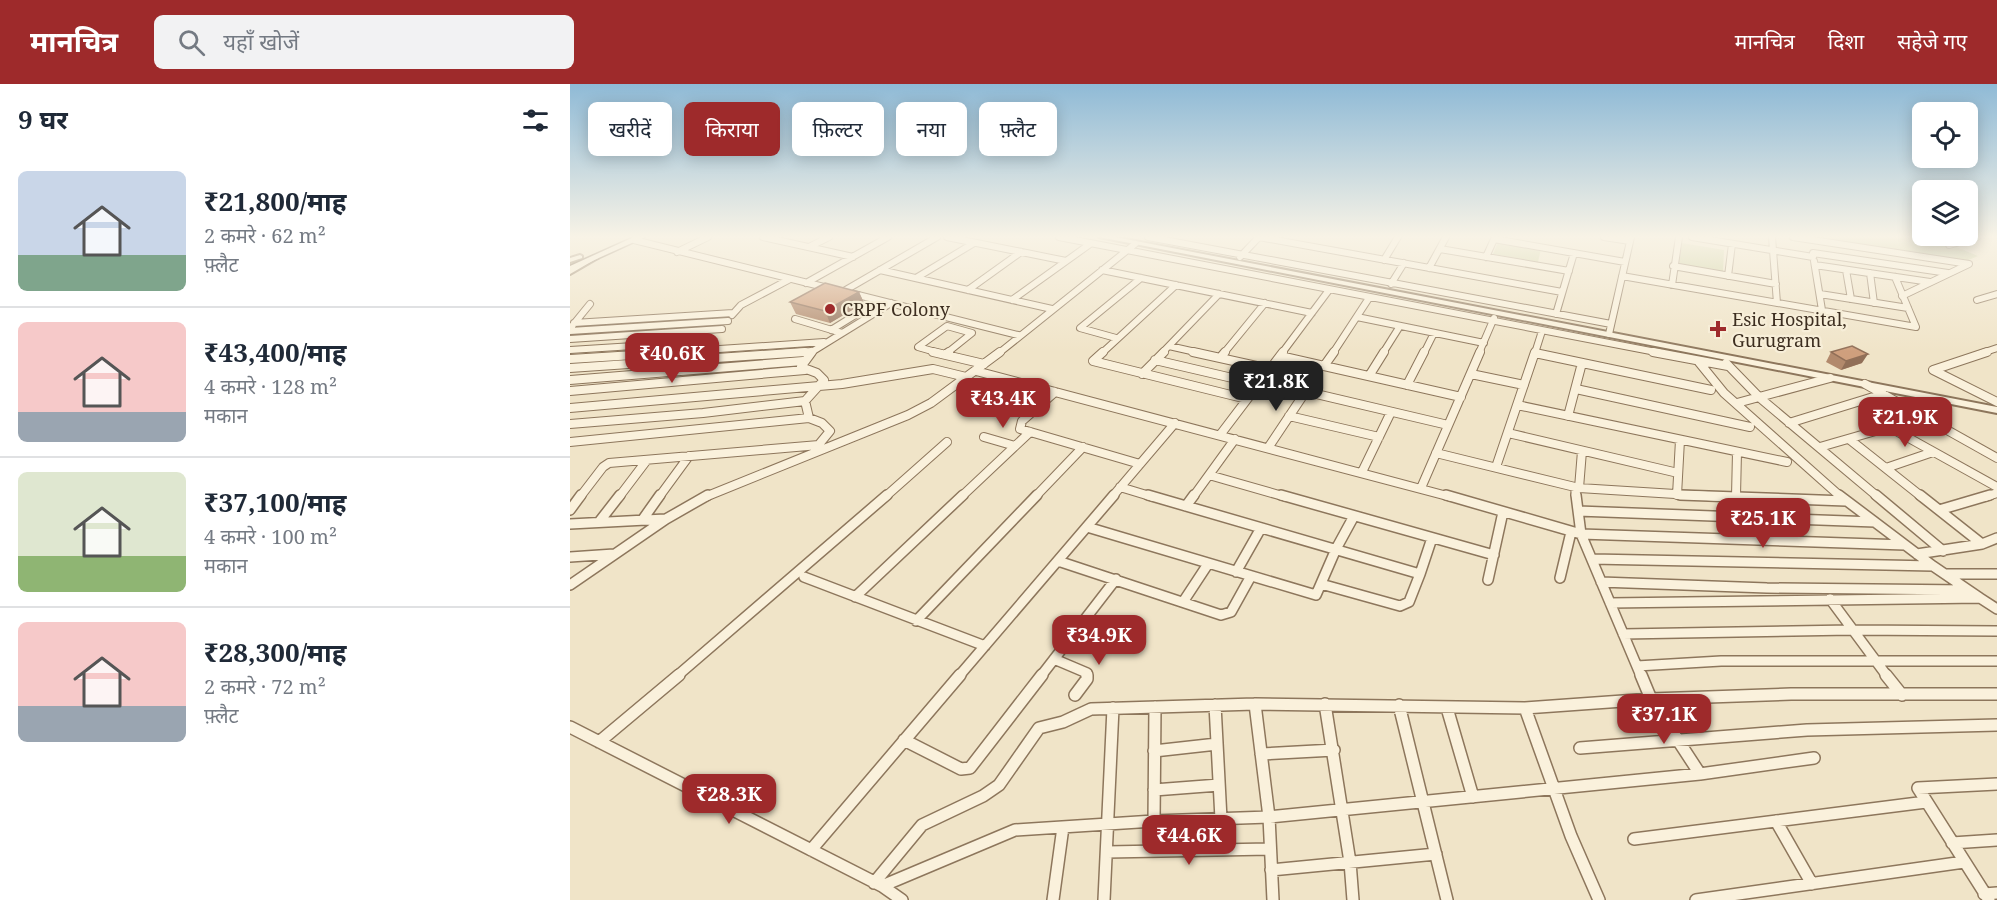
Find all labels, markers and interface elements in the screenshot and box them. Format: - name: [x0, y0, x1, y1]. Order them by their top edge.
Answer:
- search box: [154, 15, 574, 69]
- text: मानचित्र: [30, 22, 118, 60]
- icon: search: [175, 26, 208, 59]
- text: यहाँ खोजें: [223, 26, 299, 56]
- text: मानचित्र: [1735, 27, 1795, 55]
- text: दिशा: [1828, 27, 1864, 55]
- text: सहेजे गए: [1897, 27, 1967, 55]
- text: 9 घर: [18, 101, 68, 137]
- chip: खरीदें: [588, 102, 672, 156]
- chip: किराया: [684, 102, 780, 156]
- chip: फ़िल्टर: [792, 102, 884, 156]
- chip: नया: [896, 102, 967, 156]
- chip: फ़्लैट: [979, 102, 1057, 156]
- map controls: [1912, 102, 1978, 246]
- button: locate: [1912, 102, 1978, 168]
- icon: filters: [519, 104, 552, 137]
- button: layers: [1912, 180, 1978, 246]
- text: ₹21,800/माह: [204, 183, 346, 219]
- icon: home: [66, 195, 138, 267]
- text: 2 कमरे · 62 m²: [204, 222, 326, 249]
- text: फ़्लैट: [204, 251, 239, 278]
- place label: CRPF Colony: [842, 297, 951, 321]
- marker: CRPF Colony: [823, 302, 837, 316]
- place label: Esic Hospital, Gurugram: [1732, 307, 1847, 352]
- marker: Esic Hospital, Gurugram: [1709, 320, 1727, 338]
- pin: ₹40.6K: [623, 333, 721, 384]
- text: ₹43,400/माह: [204, 334, 346, 370]
- text: ₹40.6K: [639, 339, 705, 366]
- icon: home: [66, 346, 138, 418]
- pin: ₹21.8K: [1227, 361, 1325, 412]
- text: ₹21.8K: [1243, 367, 1309, 394]
- text: 4 कमरे · 128 m²: [204, 373, 337, 400]
- pin: ₹43.4K: [954, 378, 1052, 429]
- text: ₹43.4K: [970, 384, 1036, 411]
- pin: ₹21.9K: [1856, 397, 1954, 448]
- text: मकान: [204, 402, 248, 429]
- text: ₹21.9K: [1872, 403, 1938, 430]
- text: ₹37,100/माह: [204, 484, 346, 520]
- icon: home: [66, 496, 138, 568]
- pin: ₹25.1K: [1714, 498, 1812, 549]
- text: ₹25.1K: [1730, 504, 1796, 531]
- text: 4 कमरे · 100 m²: [204, 523, 337, 550]
- text: मकान: [204, 552, 248, 579]
- pin: ₹34.9K: [1050, 615, 1148, 666]
- text: ₹34.9K: [1066, 621, 1132, 648]
- text: ₹28,300/माह: [204, 634, 346, 670]
- icon: home: [66, 646, 138, 718]
- text: 2 कमरे · 72 m²: [204, 673, 326, 700]
- pin: ₹37.1K: [1615, 694, 1713, 745]
- text: ₹37.1K: [1631, 700, 1697, 727]
- text: फ़्लैट: [204, 702, 239, 729]
- pin: ₹28.3K: [680, 774, 778, 825]
- text: ₹28.3K: [696, 780, 762, 807]
- pin: ₹44.6K: [1140, 815, 1238, 866]
- text: ₹44.6K: [1156, 821, 1222, 848]

